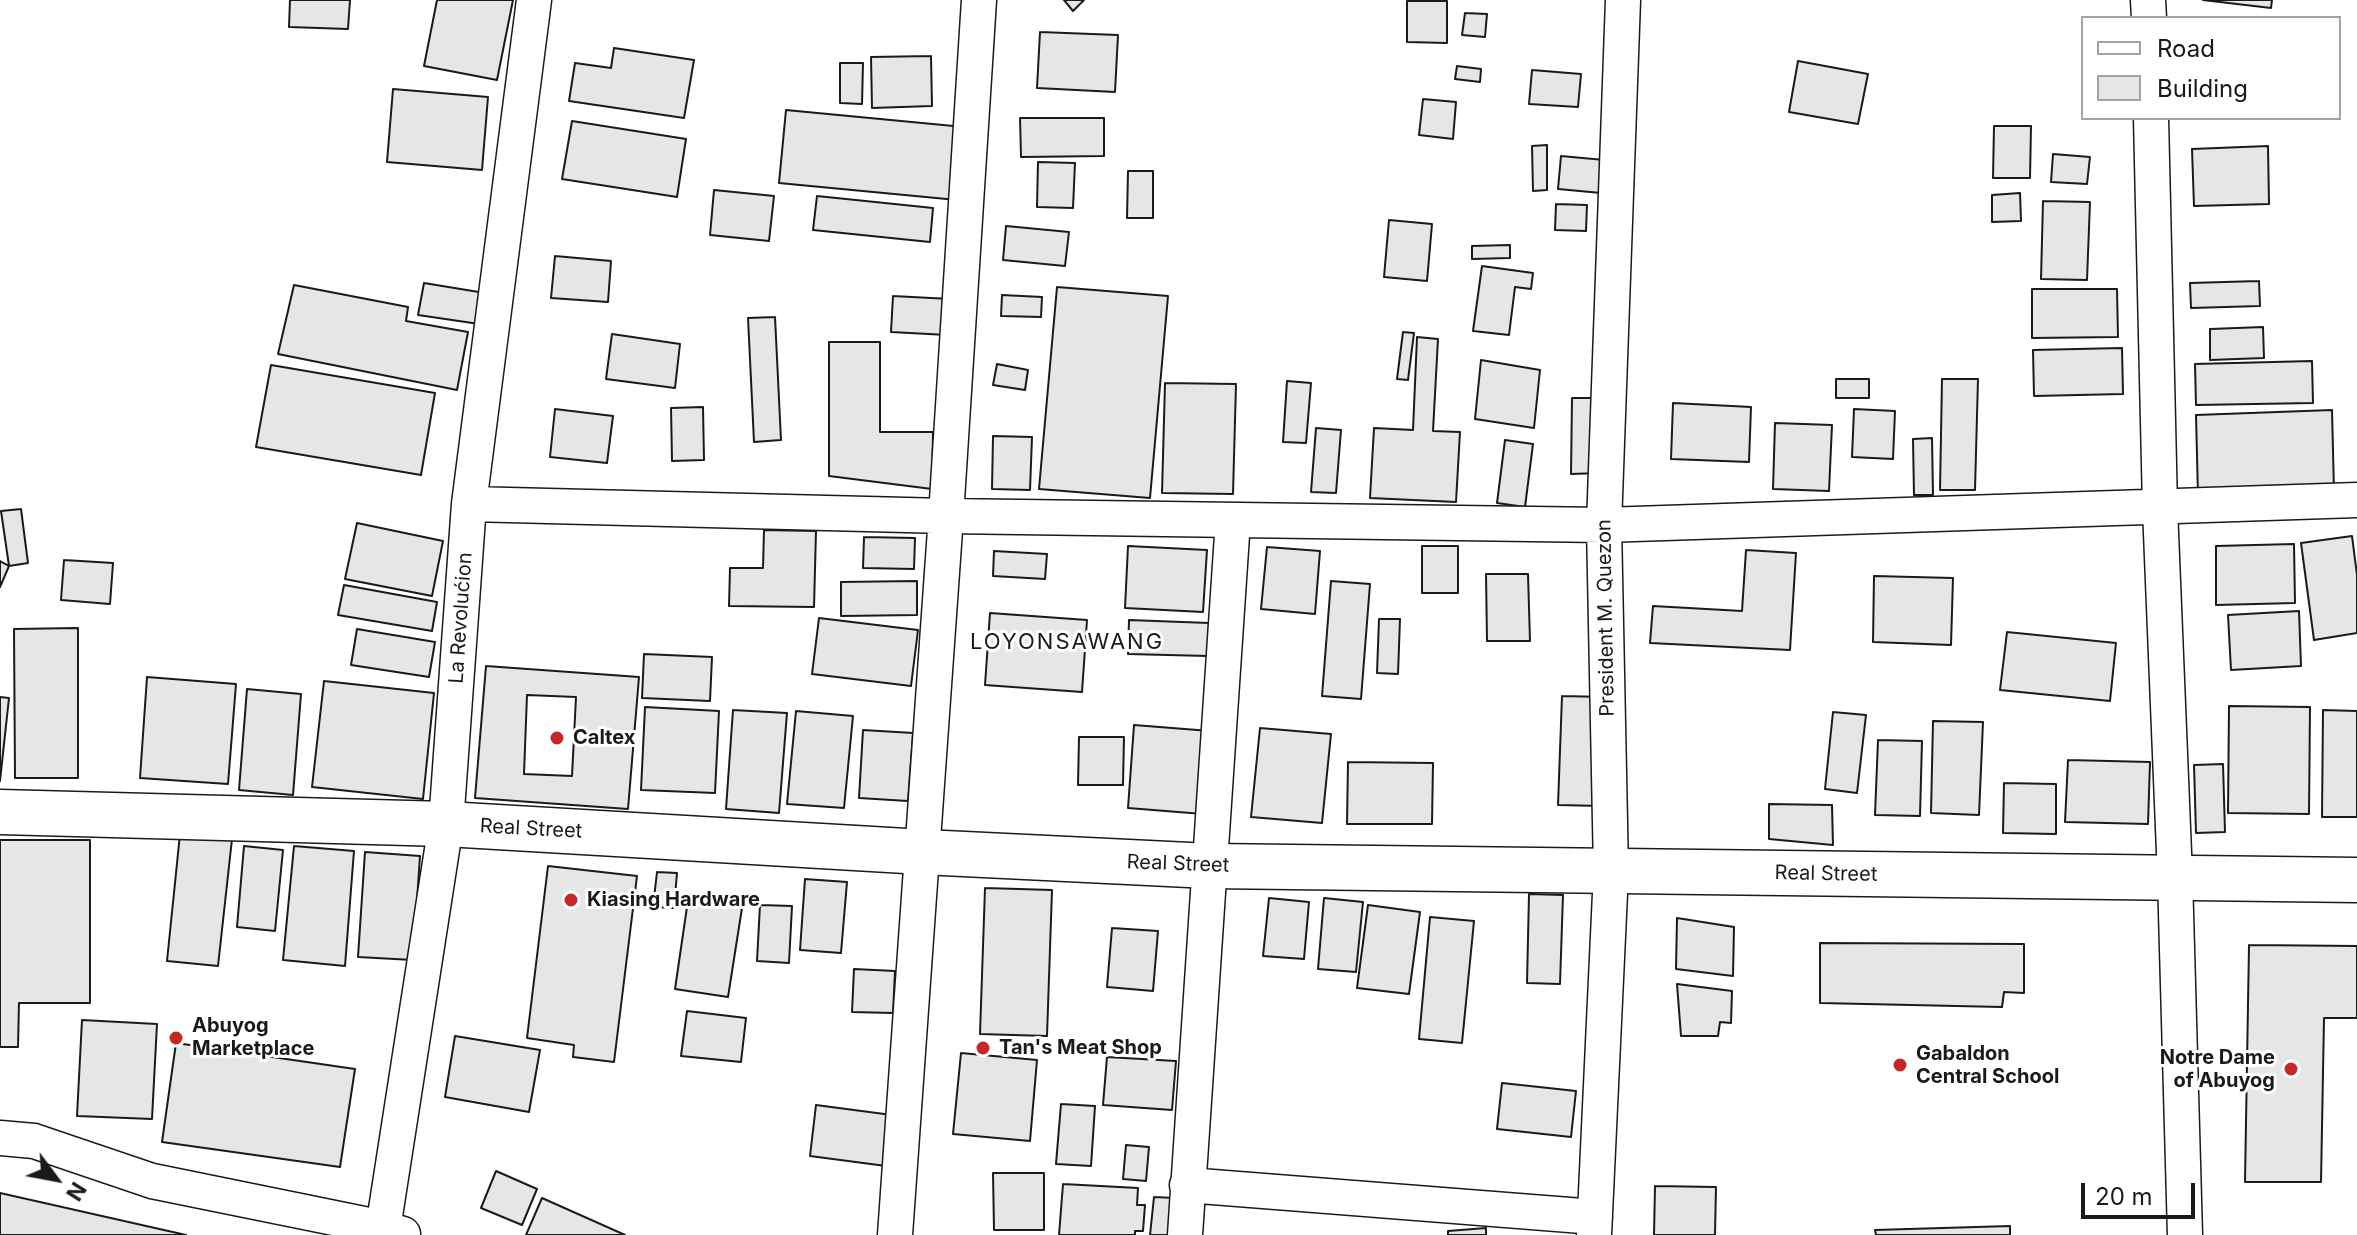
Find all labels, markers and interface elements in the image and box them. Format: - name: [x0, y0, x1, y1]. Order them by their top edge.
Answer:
- legend: [2081, 16, 2341, 120]
- text: Road: [2157, 34, 2215, 63]
- text: Building: [2157, 74, 2248, 103]
- street label: President M. Quezon: [1592, 519, 1620, 717]
- street label: La Revolućion: [444, 552, 478, 684]
- district label: LOYONSAWANG: [970, 629, 1164, 655]
- place label: Caltex: [573, 726, 635, 750]
- marker: Caltex: [548, 729, 566, 747]
- street label: Real Street: [479, 814, 583, 844]
- street label: Real Street: [1126, 850, 1230, 878]
- street label: Real Street: [1775, 861, 1877, 887]
- place label: Kiasing Hardware: [587, 888, 760, 912]
- marker: Kiasing Hardware: [562, 891, 580, 909]
- place label: Abuyog Marketplace: [192, 1014, 314, 1061]
- marker: Abuyog Marketplace: [167, 1029, 185, 1047]
- place label: Tan's Meat Shop: [999, 1036, 1162, 1060]
- marker: Tan's Meat Shop: [974, 1039, 992, 1057]
- place label: Gabaldon Central School: [1916, 1042, 2059, 1089]
- place label: Notre Dame of Abuyog: [2160, 1046, 2275, 1093]
- marker: Gabaldon Central School: [1891, 1056, 1909, 1074]
- marker: Notre Dame of Abuyog: [2282, 1060, 2300, 1078]
- north arrow: [16, 1139, 96, 1219]
- scale bar: [2085, 1167, 2199, 1217]
- text: N: [61, 1178, 92, 1206]
- text: 20 m: [2095, 1182, 2153, 1211]

